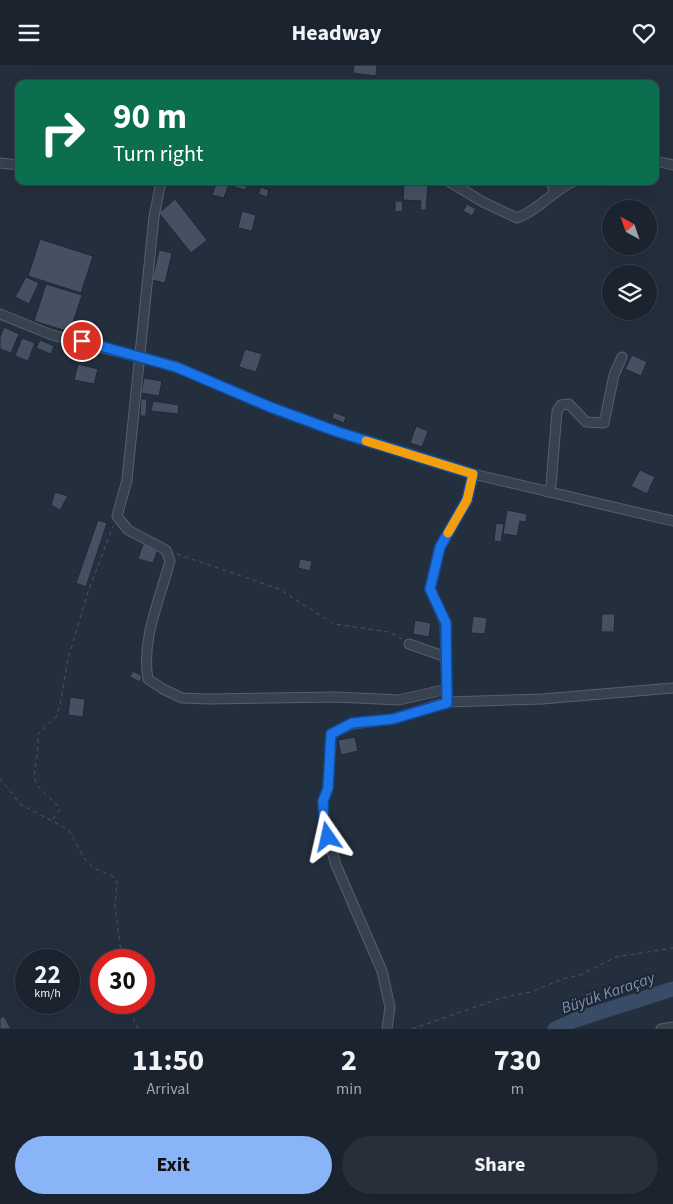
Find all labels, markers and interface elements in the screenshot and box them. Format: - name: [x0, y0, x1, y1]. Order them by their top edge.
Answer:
- text: Headway: [291, 17, 382, 49]
- icon: menu: [15, 19, 43, 47]
- icon: heart: [630, 19, 658, 47]
- text: 90 m: [113, 92, 187, 142]
- icon: right: [30, 100, 95, 165]
- text: Turn right: [113, 138, 203, 170]
- north arrow: [602, 200, 658, 255]
- map controls: [602, 200, 657, 320]
- button: layers: [602, 265, 657, 320]
- pin: [61, 320, 103, 362]
- icon: arrive: [68, 327, 96, 355]
- position arrow: [301, 810, 353, 862]
- speed limit sign: 30: [90, 949, 155, 1014]
- text: 22: [34, 957, 61, 993]
- water label: Büyük Karaçay: [558, 966, 658, 1019]
- text: km/h: [34, 985, 61, 1002]
- text: 11:50: [132, 1039, 204, 1082]
- text: 2: [341, 1039, 357, 1082]
- text: 730: [494, 1039, 541, 1082]
- text: Arrival: [146, 1078, 189, 1100]
- text: min: [336, 1078, 362, 1100]
- text: m: [511, 1078, 524, 1100]
- button: Exit: [15, 1136, 332, 1194]
- button: Share: [342, 1136, 658, 1194]

